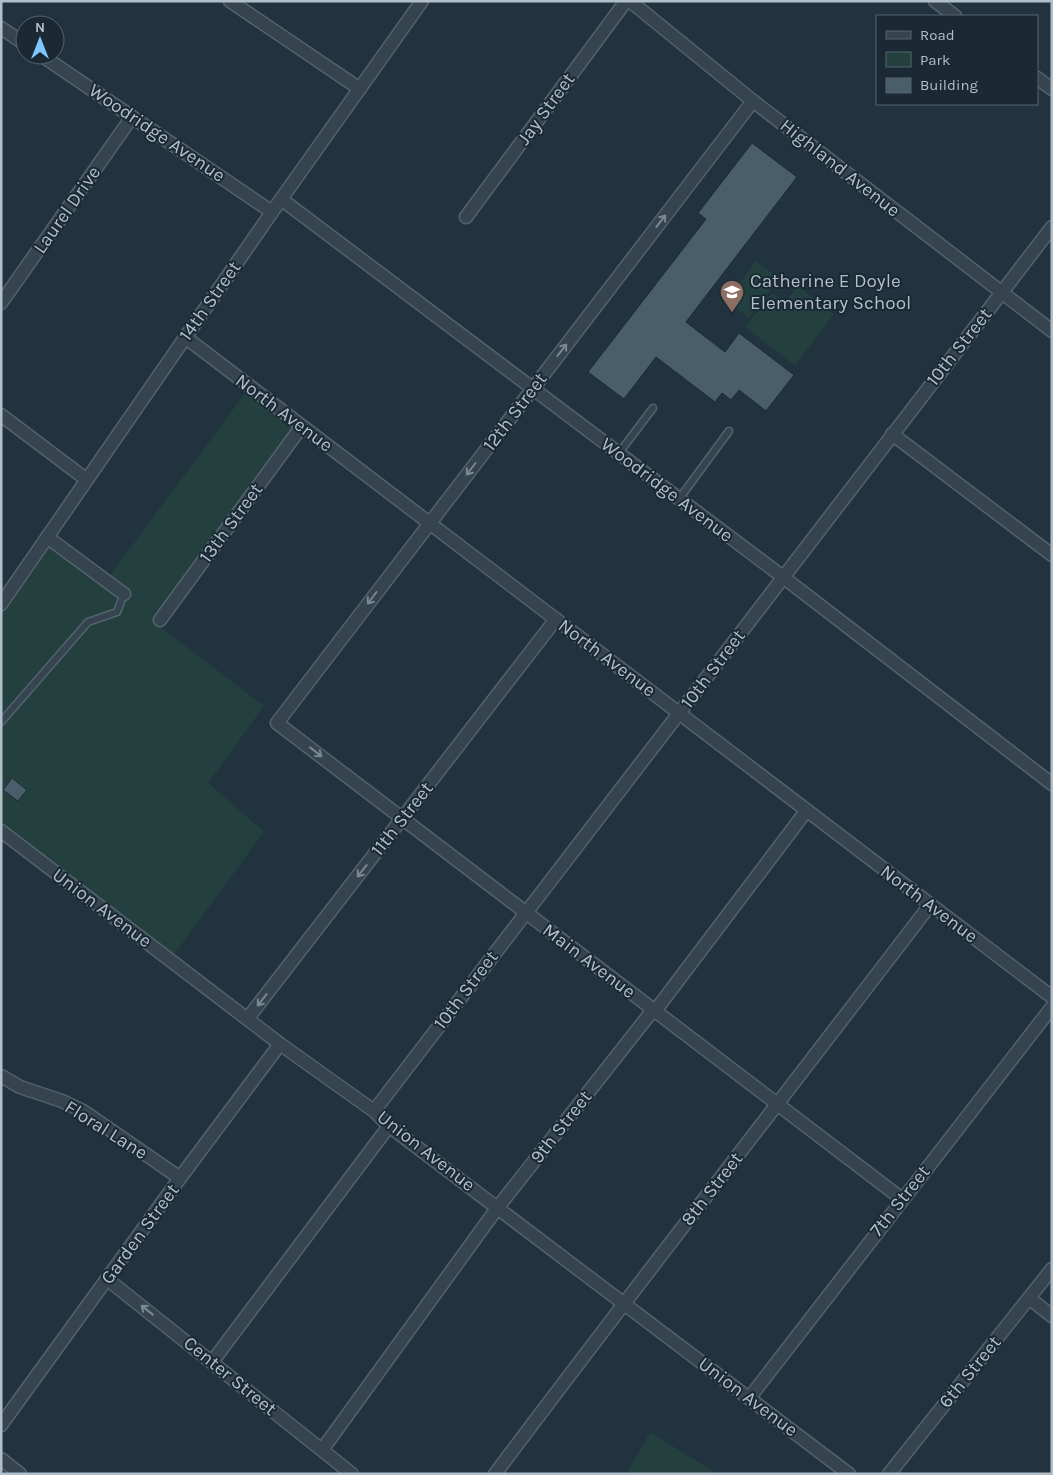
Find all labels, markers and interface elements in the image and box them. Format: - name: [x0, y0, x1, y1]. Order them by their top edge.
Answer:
- north arrow: [15, 15, 65, 65]
- legend: [876, 15, 1038, 105]
- text: N: [35, 19, 45, 36]
- text: Road: [920, 26, 955, 44]
- text: Park: [920, 51, 950, 69]
- street label: Jay Street: [513, 69, 579, 149]
- text: Building: [920, 76, 978, 94]
- street label: Woodridge Avenue: [85, 79, 229, 187]
- street label: Highland Avenue: [776, 114, 904, 222]
- street label: Laurel Drive: [29, 162, 105, 258]
- one-way arrow: [656, 215, 667, 228]
- street label: 14th Street: [175, 257, 245, 345]
- place label: Catherine E Doyle Elementary School: [750, 270, 911, 314]
- school or university icon: Catherine E Doyle Elementary School: [719, 279, 745, 313]
- street label: 10th Street: [922, 304, 996, 390]
- one-way arrow: [557, 344, 568, 357]
- street label: 12th Street: [478, 368, 552, 456]
- street label: North Avenue: [231, 369, 337, 457]
- street label: Woodridge Avenue: [597, 433, 737, 547]
- one-way arrow: [466, 462, 476, 476]
- street label: 13th Street: [195, 479, 267, 567]
- one-way arrow: [367, 591, 378, 604]
- street label: North Avenue: [554, 614, 660, 702]
- street label: 10th Street: [676, 625, 750, 713]
- one-way arrow: [309, 747, 322, 758]
- street label: 11th Street: [366, 778, 438, 860]
- street label: North Avenue: [876, 860, 982, 948]
- street label: Union Avenue: [48, 864, 156, 952]
- one-way arrow: [356, 864, 367, 877]
- street label: Main Avenue: [538, 919, 640, 1003]
- street label: 10th Street: [429, 946, 503, 1034]
- one-way arrow: [257, 993, 268, 1006]
- street label: 9th Street: [526, 1086, 596, 1168]
- street label: Floral Lane: [61, 1096, 151, 1164]
- street label: Union Avenue: [373, 1106, 479, 1196]
- street label: 8th Street: [677, 1148, 747, 1230]
- street label: 7th Street: [865, 1161, 935, 1241]
- street label: Garden Street: [96, 1180, 184, 1288]
- one-way arrow: [140, 1305, 154, 1315]
- street label: Center Street: [179, 1332, 281, 1420]
- street label: 6th Street: [934, 1332, 1006, 1412]
- street label: Union Avenue: [694, 1353, 802, 1441]

